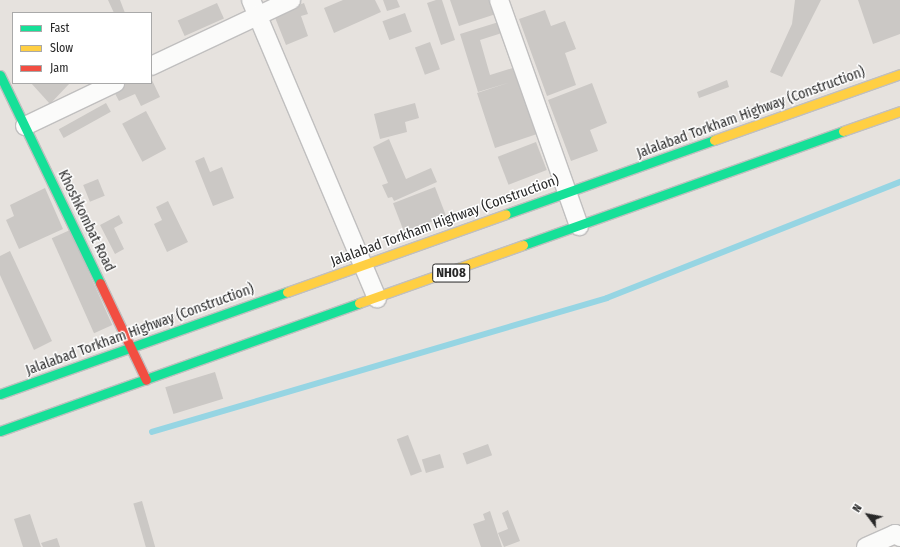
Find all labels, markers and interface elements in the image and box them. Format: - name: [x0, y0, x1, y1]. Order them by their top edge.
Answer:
- legend: [12, 12, 152, 84]
- text: Fast: [50, 21, 69, 35]
- text: Slow: [50, 41, 73, 55]
- text: Jam: [50, 61, 68, 75]
- street label: Jalalabad Torkham Highway (Construction): [635, 64, 867, 162]
- street label: Khoshkombat Road: [54, 167, 118, 275]
- street label: Jalalabad Torkham Highway (Construction): [329, 172, 561, 270]
- road number: NH08: [432, 262, 470, 284]
- street label: Jalalabad Torkham Highway (Construction): [24, 281, 256, 379]
- north arrow: [848, 495, 888, 535]
- text: N: [850, 502, 865, 515]

